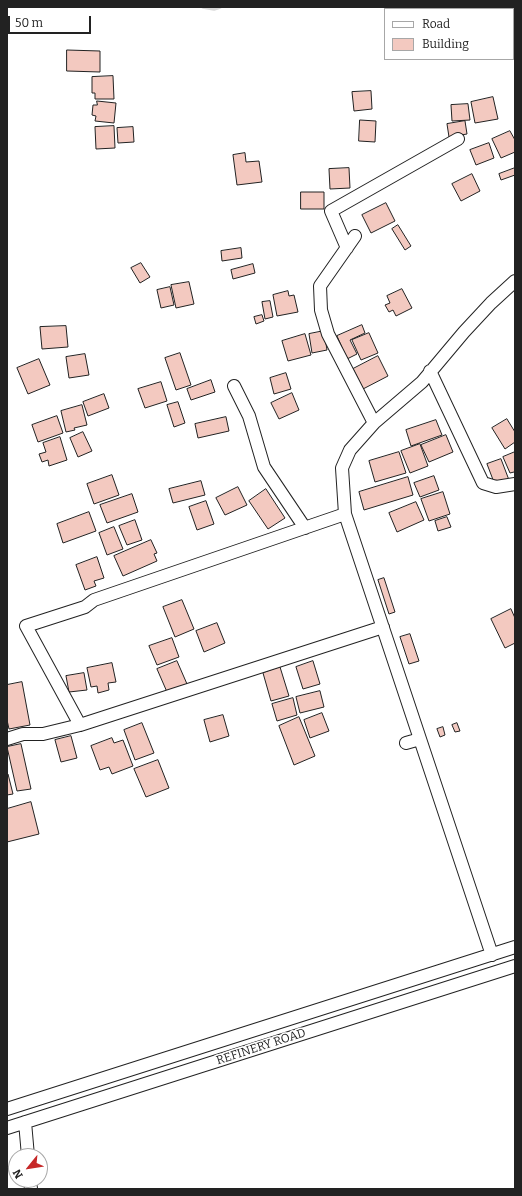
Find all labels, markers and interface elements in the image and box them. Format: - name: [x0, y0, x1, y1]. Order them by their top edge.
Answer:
- scale bar: [10, 8, 93, 34]
- legend: [384, 8, 514, 60]
- text: 50 m: [15, 16, 43, 30]
- text: Road: [422, 17, 450, 31]
- text: Building: [422, 37, 469, 51]
- street label: REFINERY ROAD: [214, 1026, 308, 1068]
- north arrow: [8, 1148, 48, 1188]
- text: N: [10, 1167, 26, 1181]

